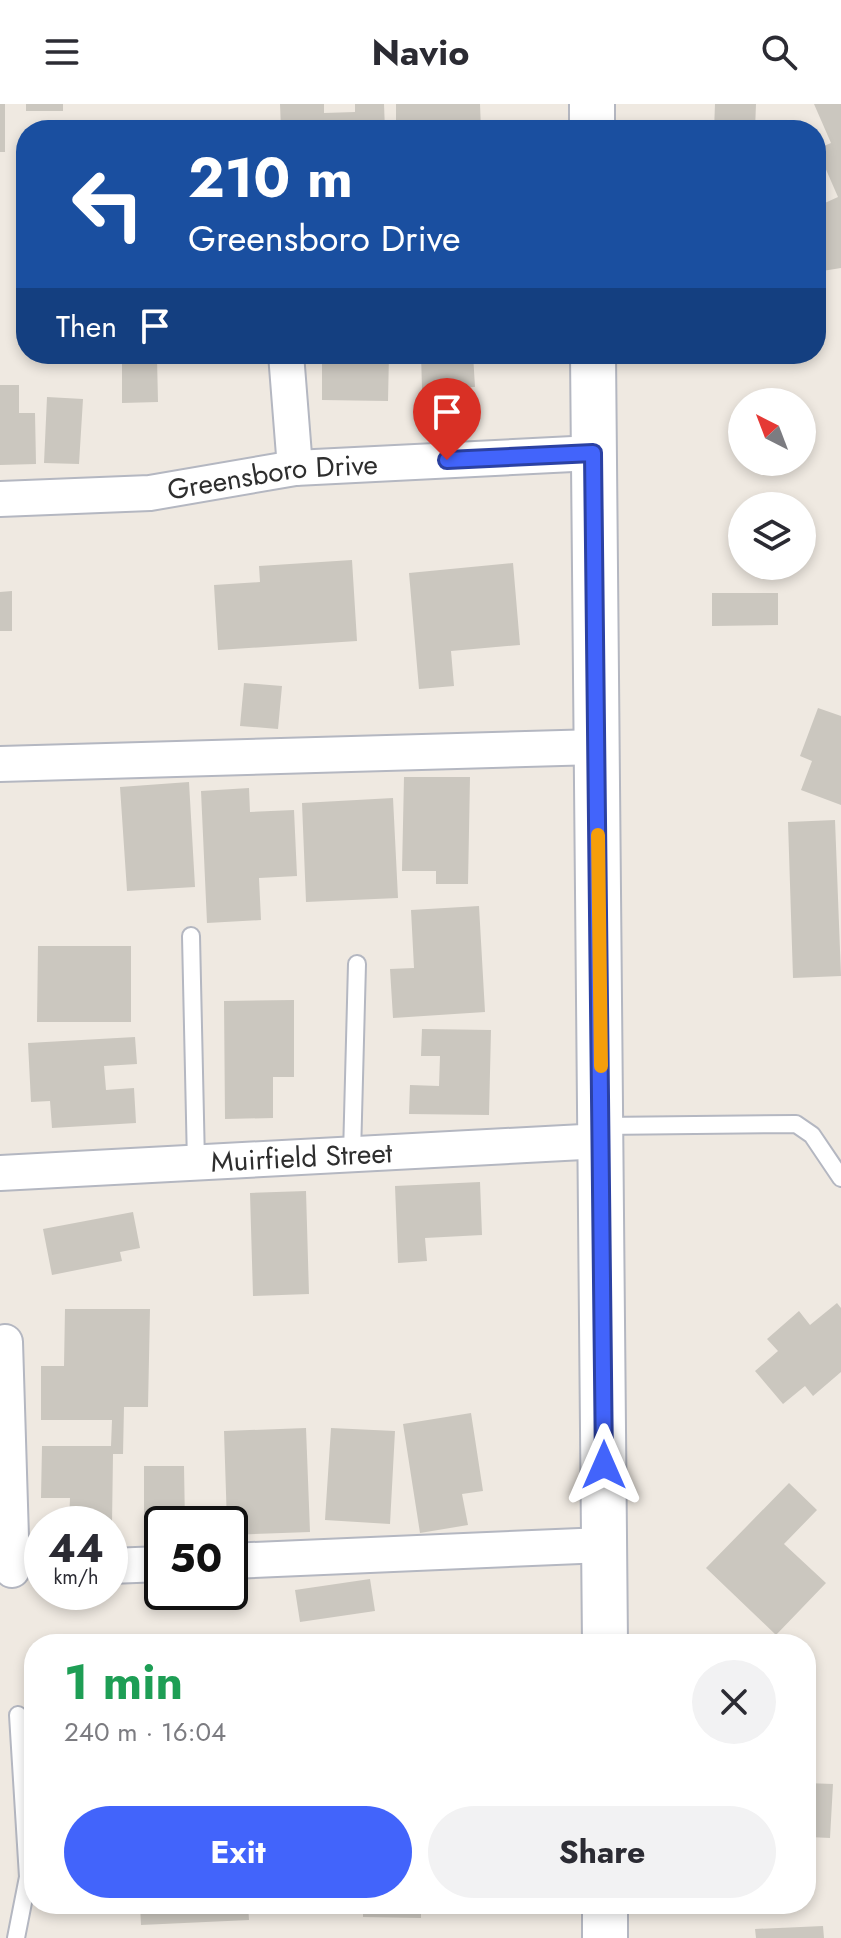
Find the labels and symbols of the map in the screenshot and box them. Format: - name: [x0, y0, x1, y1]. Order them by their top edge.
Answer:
- pin: [413, 378, 481, 460]
- north arrow: [728, 388, 816, 476]
- street label: Greensboro Drive: [164, 443, 379, 510]
- street label: Muirfield Street: [210, 1132, 394, 1182]
- position arrow: [562, 1423, 646, 1507]
- speed limit sign: 50: [144, 1506, 248, 1610]

